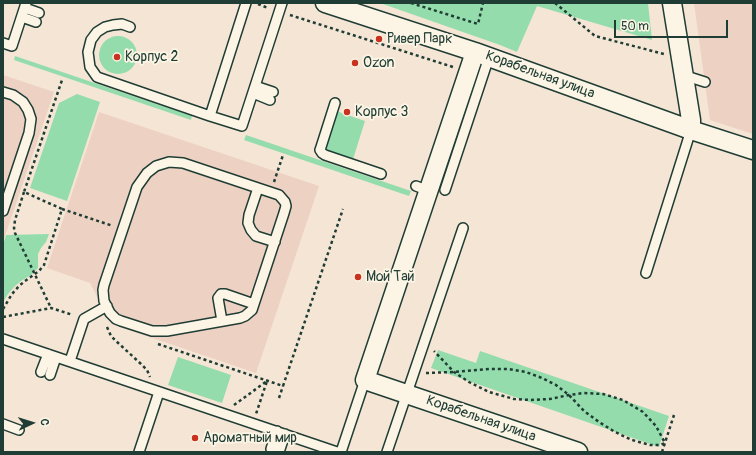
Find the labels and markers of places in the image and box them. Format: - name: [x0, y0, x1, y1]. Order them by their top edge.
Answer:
- place label: Ривер Парк: [387, 31, 452, 47]
- marker: Ривер Парк: [374, 34, 384, 44]
- place label: Корпус 2: [125, 49, 178, 65]
- marker: Корпус 2: [112, 52, 122, 62]
- place label: Ozon: [363, 55, 394, 71]
- marker: Ozon: [350, 58, 360, 68]
- place label: Корпус 3: [355, 104, 408, 120]
- marker: Корпус 3: [342, 107, 352, 117]
- place label: Мой Тай: [366, 269, 414, 285]
- marker: Мой Тай: [353, 272, 363, 282]
- place label: Ароматный мир: [203, 430, 297, 446]
- marker: Ароматный мир: [190, 433, 200, 443]

